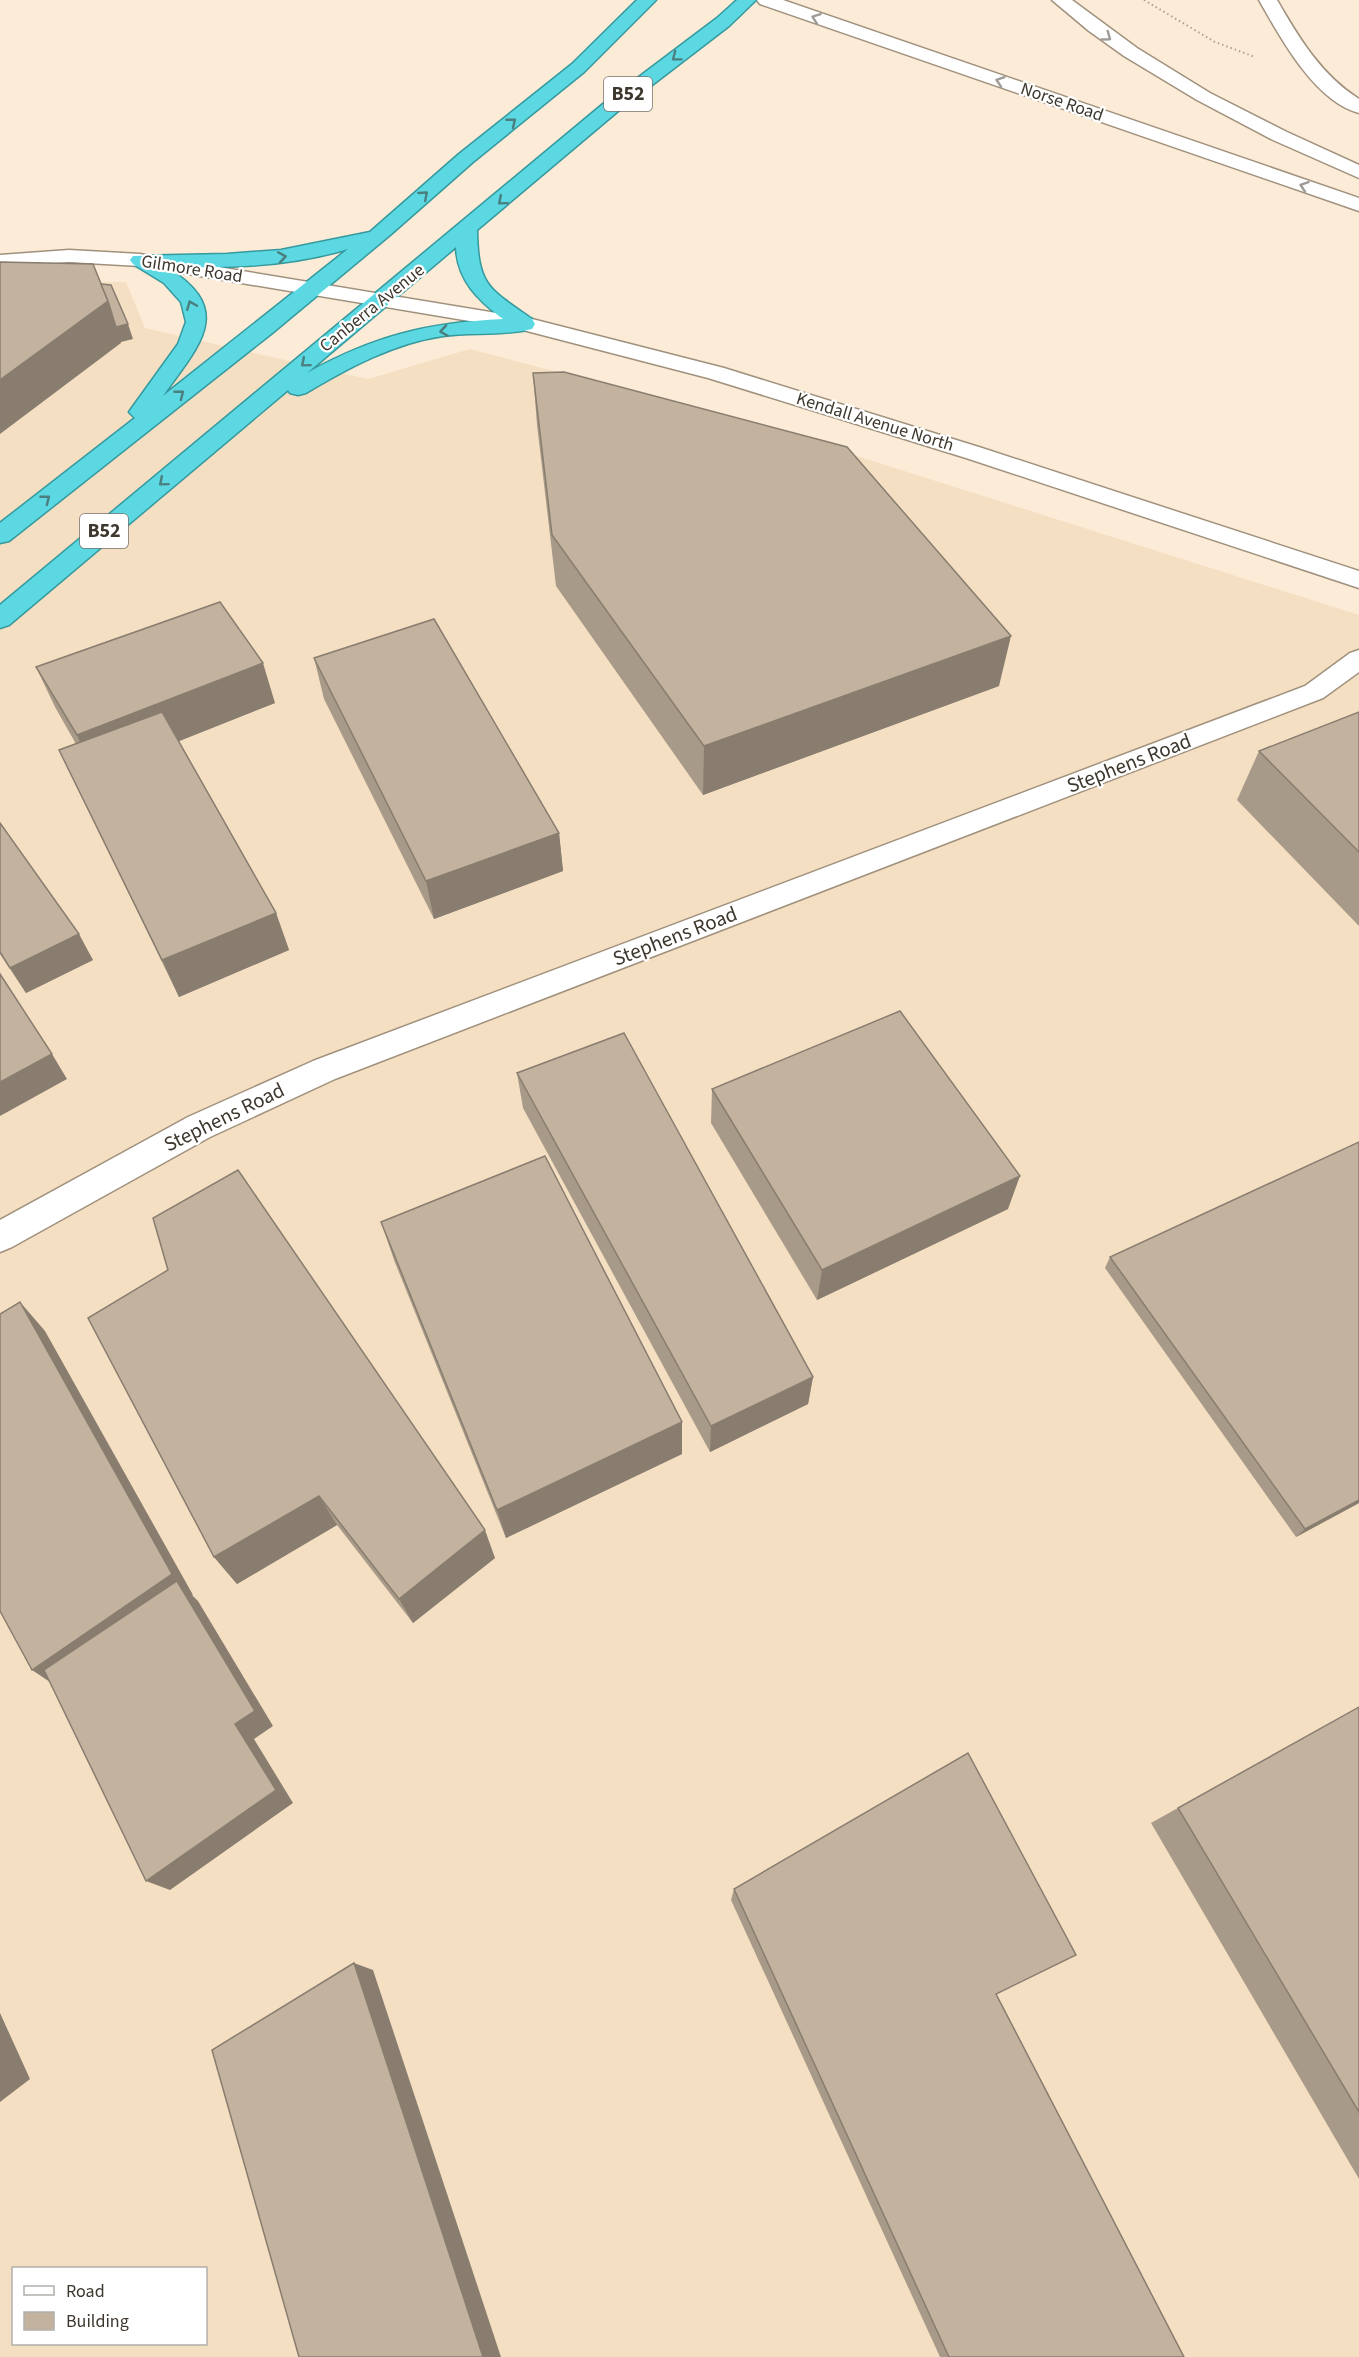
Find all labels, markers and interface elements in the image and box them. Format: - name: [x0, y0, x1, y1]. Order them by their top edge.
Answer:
- one-way arrow: [811, 13, 822, 26]
- one-way arrow: [1100, 30, 1111, 41]
- one-way arrow: [672, 50, 683, 61]
- one-way arrow: [995, 76, 1006, 89]
- street label: Norse Road: [1017, 76, 1107, 128]
- road number: B52: [604, 77, 652, 111]
- one-way arrow: [505, 118, 516, 129]
- one-way arrow: [1299, 180, 1310, 193]
- one-way arrow: [417, 191, 428, 202]
- one-way arrow: [498, 193, 509, 204]
- street label: Gilmore Road: [140, 249, 244, 289]
- one-way arrow: [278, 252, 287, 264]
- street label: Canberra Avenue: [314, 258, 430, 358]
- one-way arrow: [186, 301, 198, 312]
- one-way arrow: [440, 324, 449, 336]
- one-way arrow: [301, 356, 312, 367]
- street label: Kendall Avenue North: [793, 386, 957, 458]
- one-way arrow: [173, 390, 184, 401]
- one-way arrow: [159, 475, 170, 486]
- one-way arrow: [39, 496, 50, 507]
- road number: B52: [80, 514, 128, 548]
- street label: Stephens Road: [1062, 726, 1196, 800]
- street label: Stephens Road: [608, 899, 742, 973]
- street label: Stephens Road: [159, 1075, 289, 1159]
- legend: [12, 2267, 207, 2345]
- text: Road: [66, 2279, 105, 2304]
- text: Building: [66, 2309, 129, 2334]

